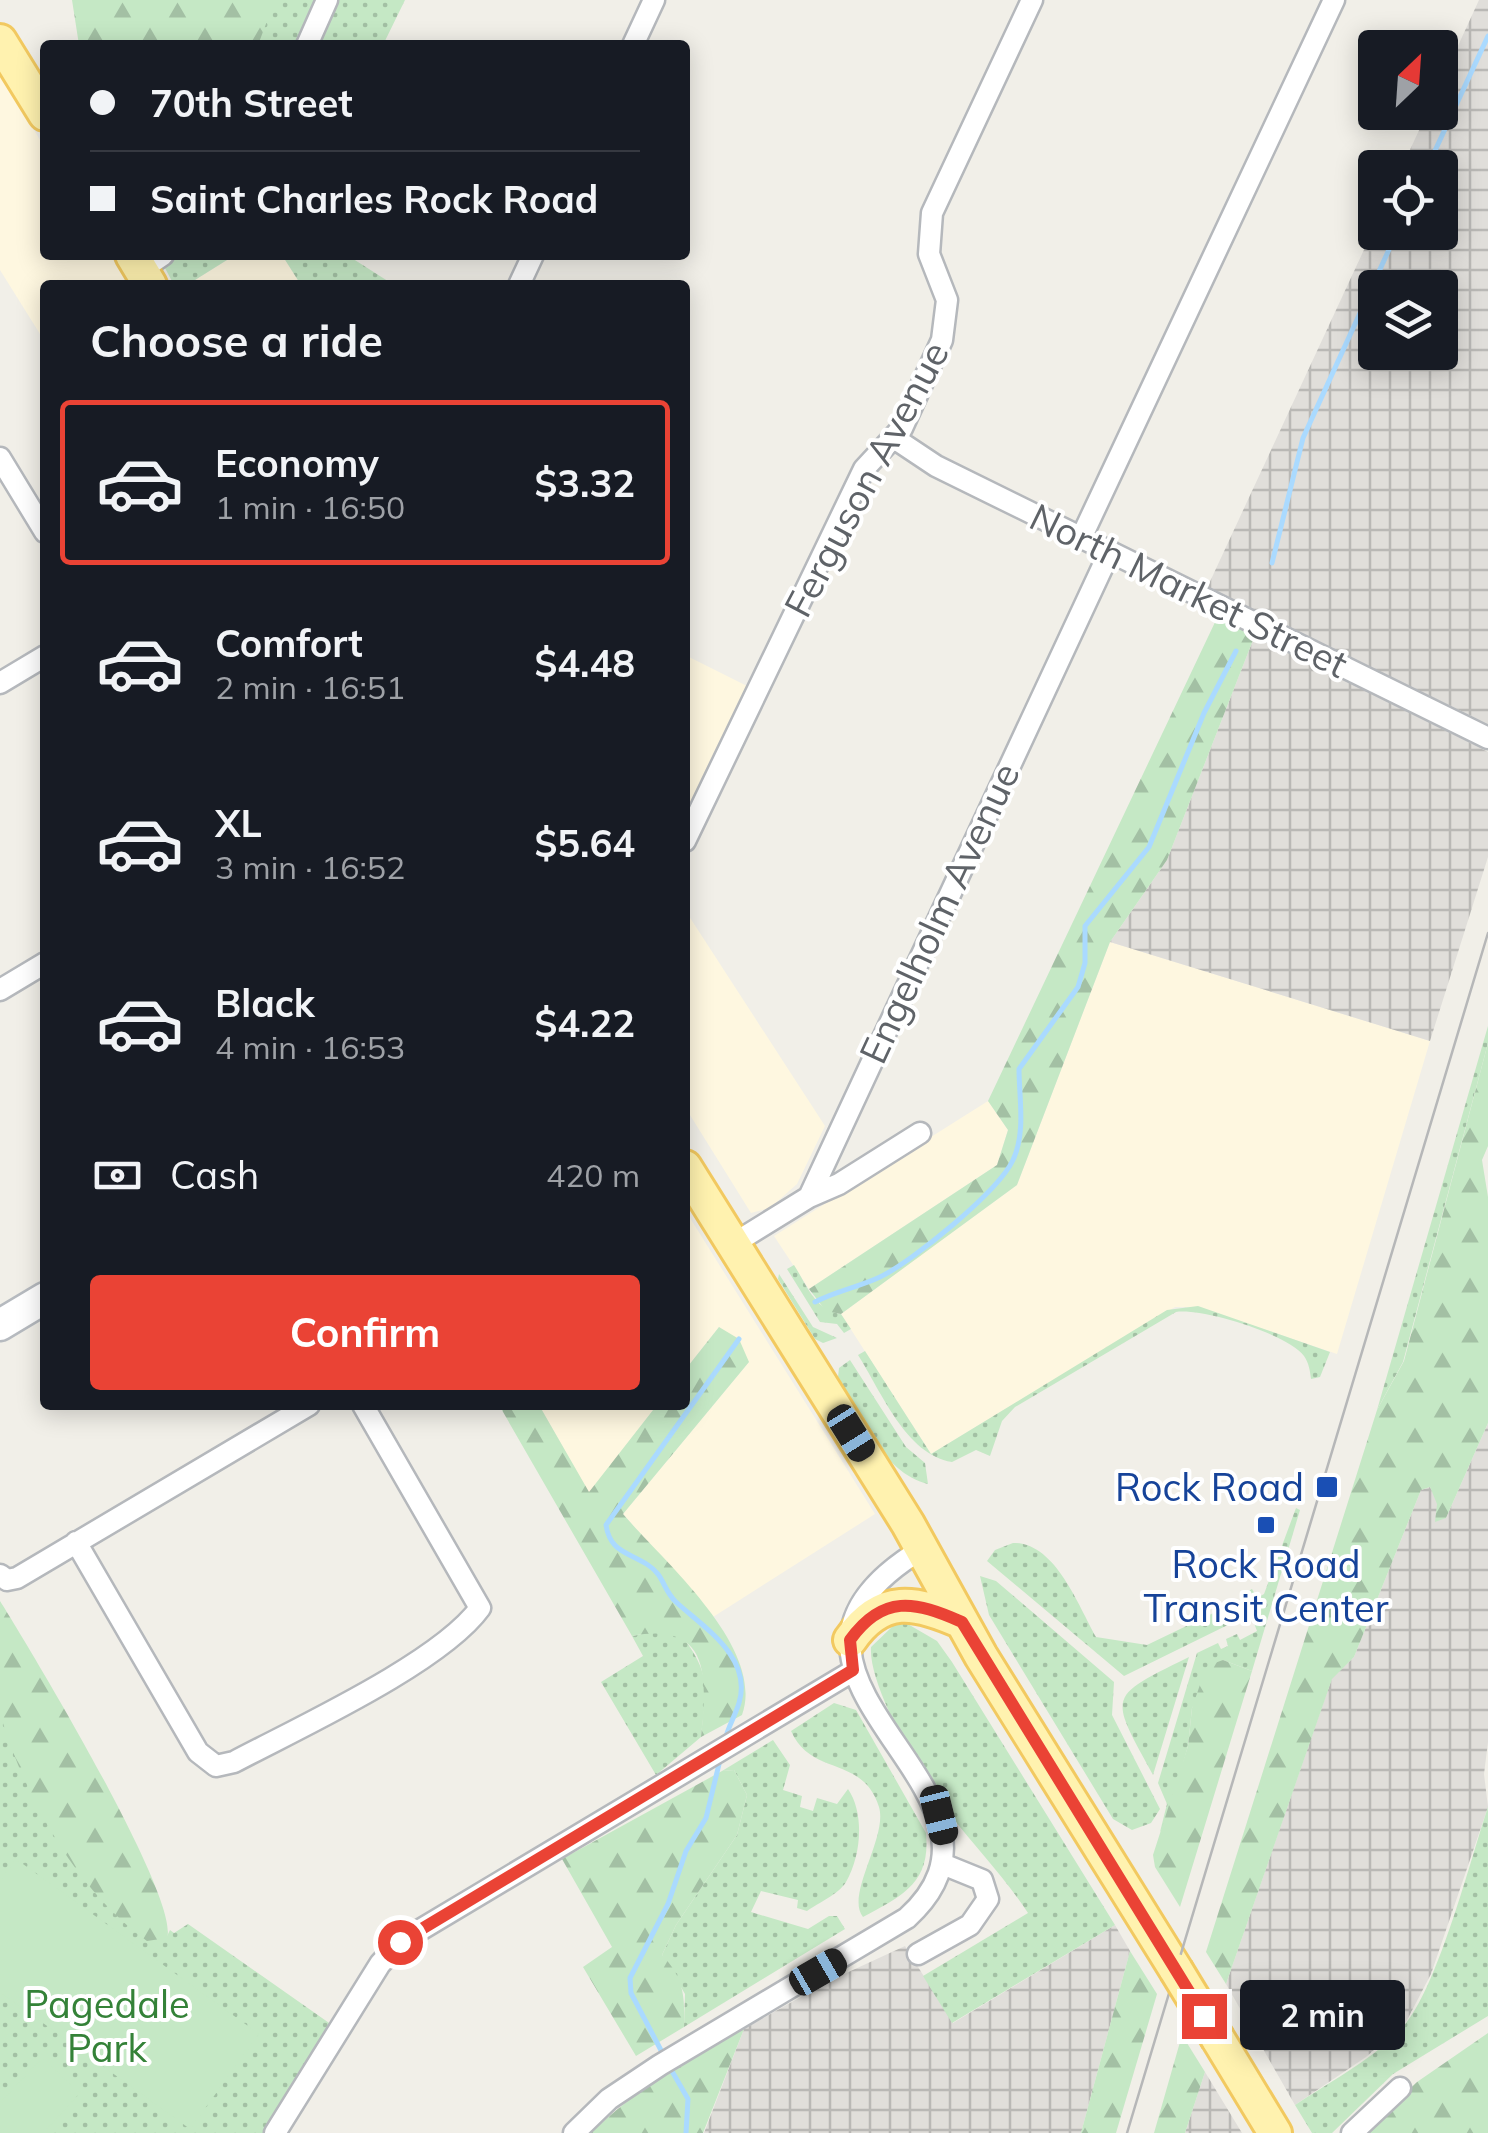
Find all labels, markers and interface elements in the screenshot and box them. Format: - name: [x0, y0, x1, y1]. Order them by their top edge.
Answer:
- north arrow: [1358, 30, 1458, 130]
- map controls: [1358, 30, 1458, 370]
- text: 70th Street: [150, 79, 353, 127]
- button: locate: [1358, 150, 1458, 250]
- text: Saint Charles Rock Road: [150, 175, 598, 223]
- button: layers: [1358, 270, 1458, 370]
- text: Choose a ride: [90, 312, 383, 368]
- street label: Ferguson Avenue: [773, 333, 959, 625]
- icon: car: [95, 438, 185, 528]
- text: Economy: [215, 439, 379, 487]
- text: $3.32: [534, 459, 635, 507]
- text: 1 min · 16:50: [215, 487, 405, 527]
- street label: North Market Street: [1022, 492, 1356, 688]
- icon: car: [95, 618, 185, 708]
- text: Comfort: [215, 619, 363, 667]
- text: $4.48: [534, 639, 635, 687]
- text: 2 min · 16:51: [215, 667, 405, 707]
- street label: Engelholm Avenue: [848, 755, 1030, 1071]
- icon: car: [95, 798, 185, 888]
- text: XL: [215, 799, 262, 847]
- text: $5.64: [534, 819, 635, 867]
- text: 3 min · 16:52: [215, 847, 405, 887]
- icon: car: [95, 978, 185, 1068]
- text: Black: [215, 979, 315, 1027]
- text: $4.22: [534, 999, 635, 1047]
- text: 4 min · 16:53: [215, 1027, 405, 1067]
- icon: cash: [90, 1148, 145, 1203]
- text: Cash: [170, 1151, 259, 1199]
- text: 420 m: [546, 1155, 640, 1195]
- button: Confirm: [90, 1275, 640, 1390]
- car: [822, 1400, 880, 1466]
- place label: Rock Road: [1115, 1463, 1304, 1511]
- marker: Rock Road: [1314, 1474, 1340, 1500]
- marker: Rock Road Transit Center: [1255, 1514, 1277, 1536]
- place label: Rock Road Transit Center: [1143, 1540, 1389, 1632]
- car: [917, 1782, 961, 1848]
- route start: [378, 1920, 423, 1965]
- car: [785, 1944, 851, 2000]
- park label: Pagedale Park: [24, 1980, 190, 2072]
- callout: 2 min: [1239, 1981, 1404, 2051]
- route end: [1182, 1994, 1227, 2039]
- text: 2 min: [1280, 1995, 1365, 2035]

